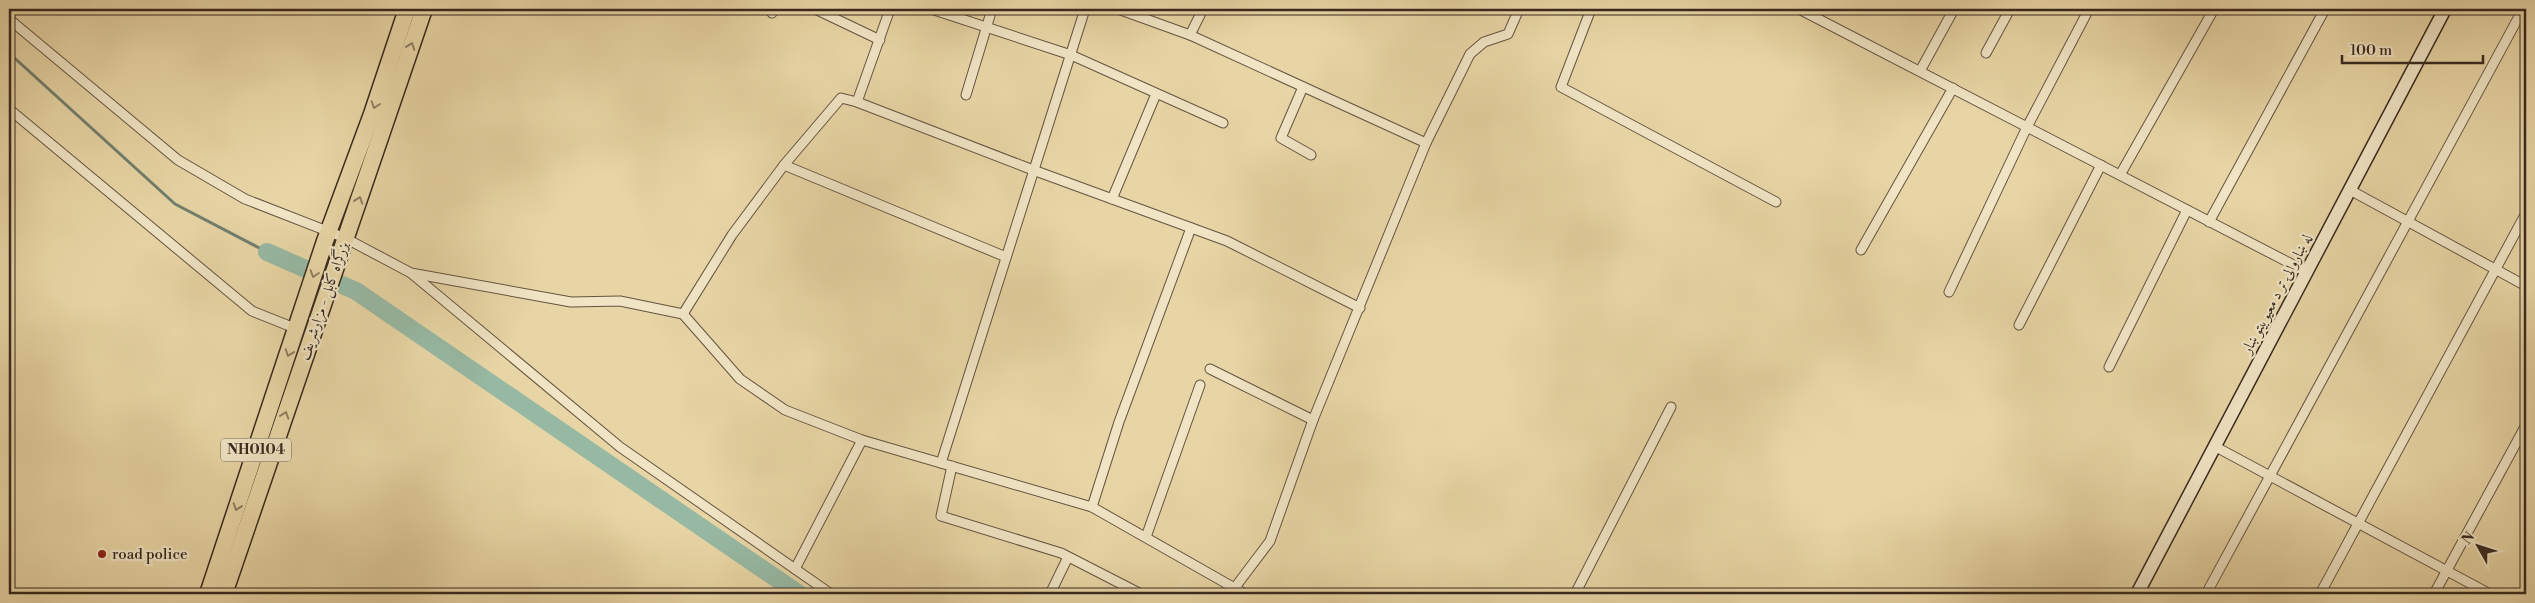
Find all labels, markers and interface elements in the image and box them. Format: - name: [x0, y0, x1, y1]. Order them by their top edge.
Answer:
- scale bar: [2342, 32, 2484, 64]
- text: 100 m: [2350, 41, 2392, 60]
- one-way arrow: [405, 42, 415, 51]
- one-way arrow: [370, 100, 380, 109]
- one-way arrow: [353, 196, 363, 205]
- street label: له ښاروالۍ تر د معیوبیتو ښار: [2236, 231, 2317, 359]
- street label: بزرگراه کابل - مزارشریف: [294, 239, 354, 363]
- one-way arrow: [310, 269, 320, 277]
- one-way arrow: [284, 348, 294, 356]
- one-way arrow: [279, 412, 289, 420]
- road number: NH0104: [221, 438, 291, 462]
- one-way arrow: [233, 502, 243, 510]
- north arrow: [2452, 520, 2502, 570]
- text: N: [2458, 528, 2479, 548]
- place label: road police: [112, 545, 188, 564]
- marker: road police: [96, 548, 108, 560]

